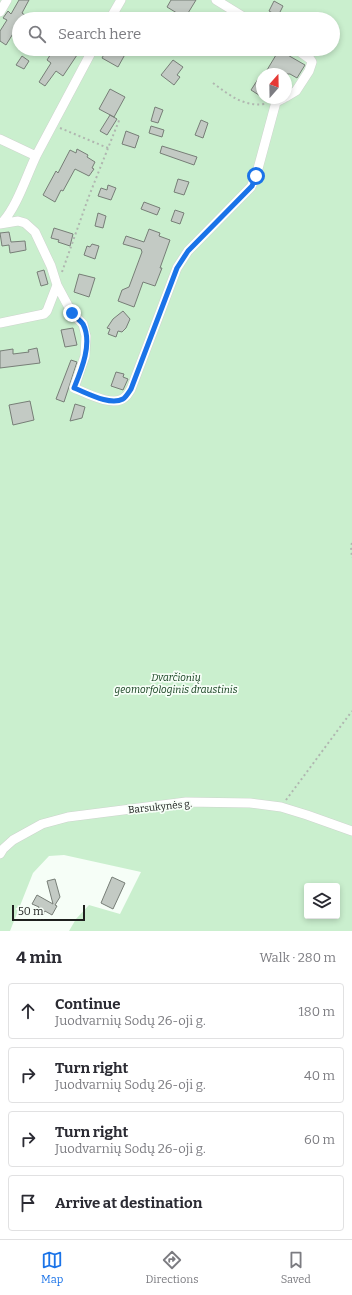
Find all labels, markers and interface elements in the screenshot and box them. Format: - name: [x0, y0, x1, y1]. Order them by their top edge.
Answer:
- search box: [12, 12, 340, 56]
- icon: search: [26, 23, 48, 45]
- text: Search here: [58, 25, 141, 43]
- north arrow: [256, 68, 292, 104]
- route start: [247, 167, 265, 185]
- route end: [63, 304, 81, 322]
- park label: Dvarčionių geomorfologinis draustinis: [115, 672, 238, 696]
- street label: Barsukynės g.: [128, 798, 193, 816]
- map controls: [304, 883, 340, 919]
- button: layers: [304, 883, 340, 919]
- scale bar: [12, 903, 85, 922]
- text: 50 m: [18, 905, 44, 918]
- text: 4 min: [16, 947, 62, 968]
- text: Walk · 280 m: [259, 950, 336, 965]
- text: Continue: [55, 995, 121, 1013]
- icon: ahead: [17, 1000, 39, 1022]
- text: 180 m: [299, 1004, 335, 1019]
- text: Juodvarnių Sodų 26-oji g.: [55, 1013, 206, 1028]
- text: Turn right: [55, 1059, 128, 1077]
- icon: right: [17, 1064, 39, 1086]
- text: 40 m: [304, 1068, 335, 1083]
- text: Juodvarnių Sodų 26-oji g.: [55, 1077, 206, 1092]
- text: Turn right: [55, 1123, 128, 1141]
- icon: right: [17, 1128, 39, 1150]
- text: 60 m: [304, 1132, 335, 1147]
- text: Juodvarnių Sodų 26-oji g.: [55, 1141, 206, 1156]
- icon: arrive: [17, 1192, 39, 1214]
- text: Arrive at destination: [55, 1194, 202, 1212]
- tab: Map: [41, 1249, 63, 1286]
- tab: Directions: [146, 1249, 198, 1286]
- tab: Saved: [281, 1249, 311, 1286]

